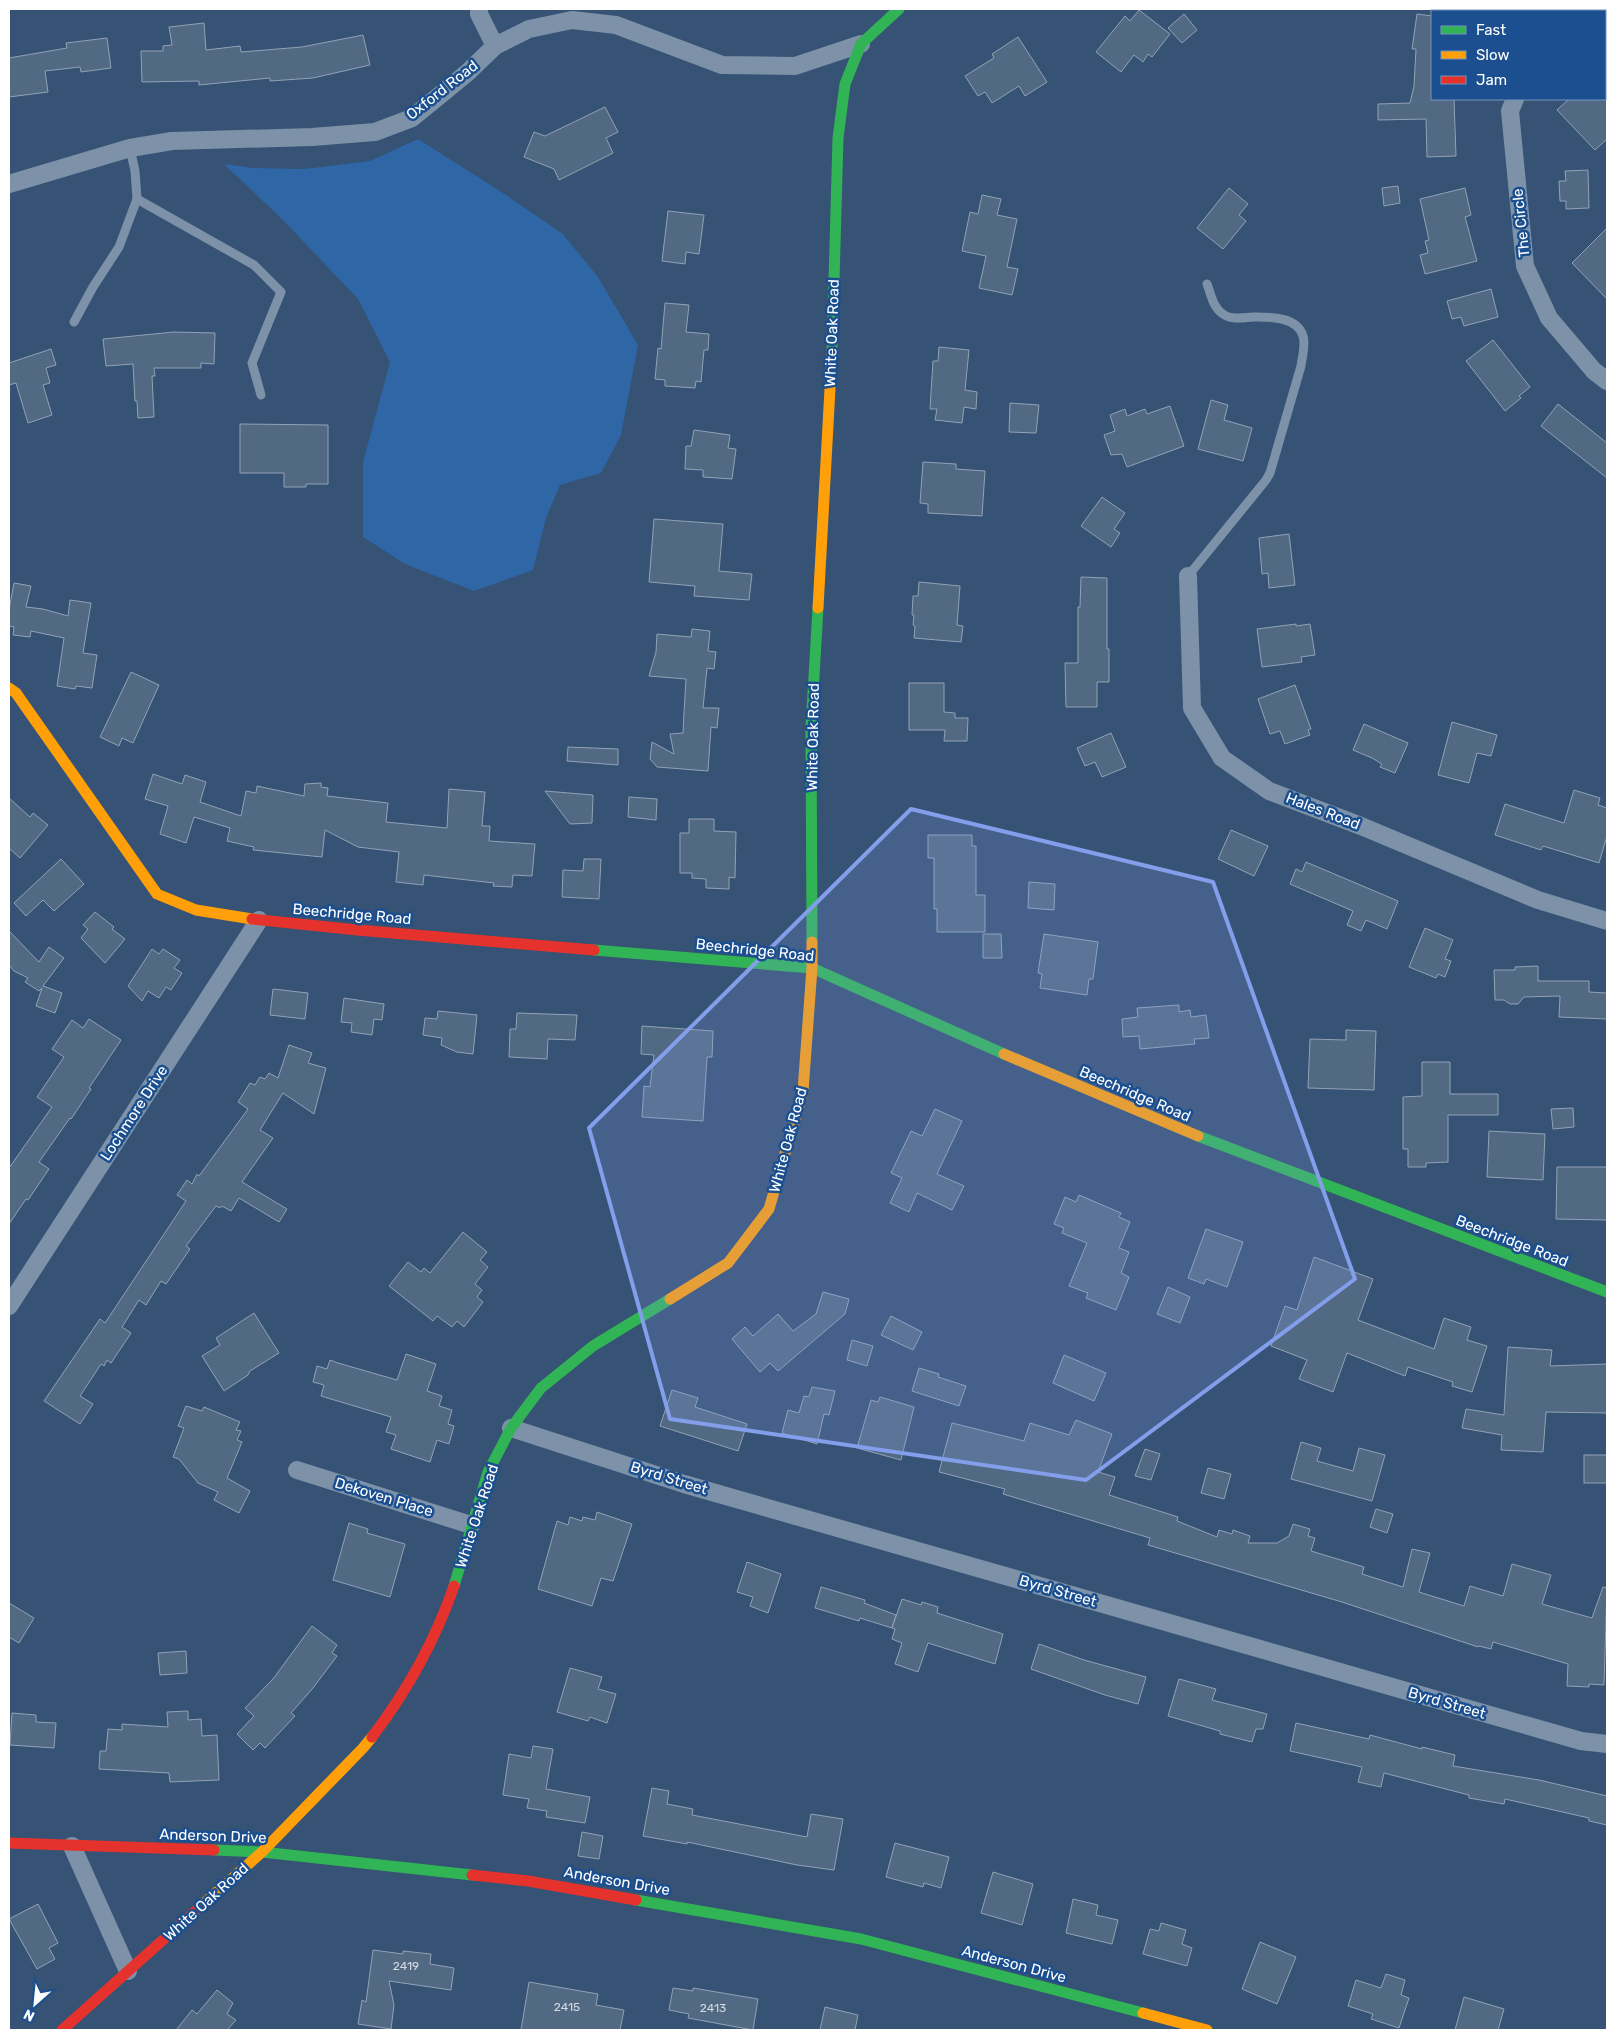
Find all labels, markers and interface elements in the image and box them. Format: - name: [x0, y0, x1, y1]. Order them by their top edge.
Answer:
- legend: [1431, 10, 1606, 100]
- text: Fast: [1476, 21, 1506, 39]
- text: Slow: [1476, 46, 1509, 64]
- street label: Oxford Road: [403, 56, 481, 124]
- text: Jam: [1476, 71, 1507, 89]
- street label: The Circle: [1508, 188, 1534, 258]
- street label: White Oak Road: [821, 279, 843, 387]
- street label: White Oak Road: [803, 683, 823, 791]
- street label: Hales Road: [1283, 789, 1363, 833]
- street label: Beechridge Road: [292, 900, 412, 928]
- street label: Beechridge Road: [695, 935, 815, 965]
- street label: Lochmore Drive: [97, 1062, 171, 1164]
- street label: Beechridge Road: [1077, 1062, 1193, 1126]
- street label: White Oak Road: [765, 1086, 811, 1194]
- street label: Beechridge Road: [1453, 1211, 1571, 1271]
- street label: Byrd Street: [628, 1458, 710, 1498]
- street label: White Oak Road: [452, 1462, 502, 1570]
- street label: Dekoven Place: [333, 1474, 435, 1520]
- street label: Byrd Street: [1017, 1571, 1099, 1611]
- street label: Byrd Street: [1406, 1683, 1488, 1723]
- street label: Anderson Drive: [159, 1825, 267, 1847]
- street label: White Oak Road: [160, 1859, 252, 1945]
- street label: Anderson Drive: [563, 1863, 671, 1899]
- street label: Anderson Drive: [960, 1941, 1068, 1987]
- house number: 2419: [393, 1959, 419, 1973]
- north arrow: [10, 1979, 60, 2029]
- house number: 2415: [554, 2000, 580, 2014]
- house number: 2413: [700, 2001, 726, 2015]
- text: N: [21, 2005, 38, 2025]

